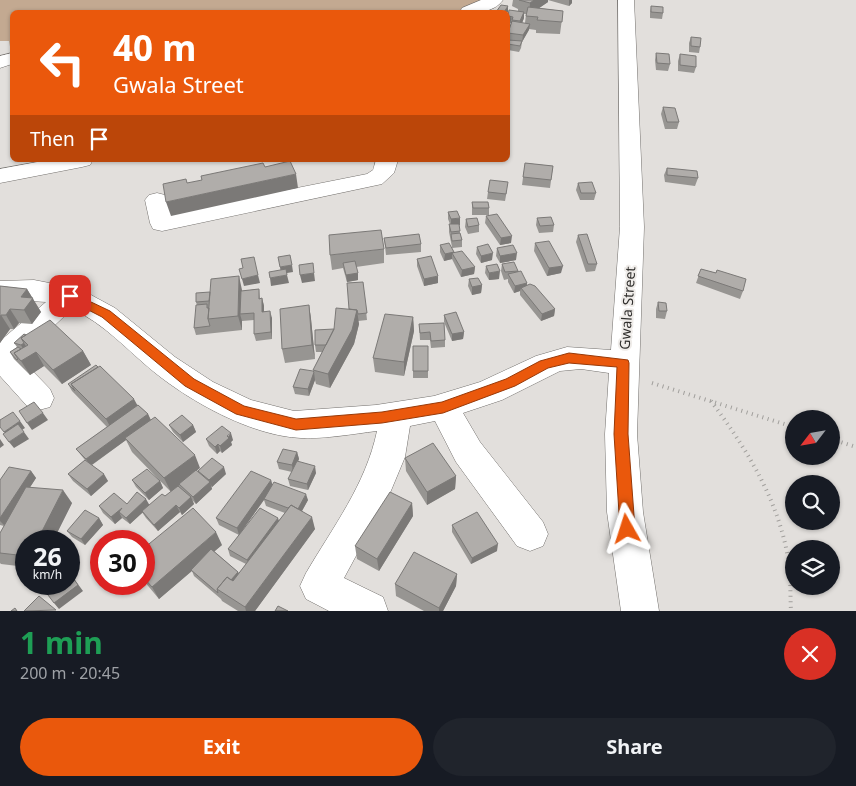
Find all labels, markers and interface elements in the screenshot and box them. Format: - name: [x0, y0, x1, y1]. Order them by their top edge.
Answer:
- text: 40 m: [113, 24, 196, 71]
- icon: left: [30, 30, 95, 95]
- text: Gwala Street: [113, 69, 244, 99]
- icon: arrive: [85, 125, 113, 153]
- text: Then: [30, 126, 75, 152]
- street label: Gwala Street: [615, 266, 639, 350]
- pin: [49, 275, 91, 317]
- icon: arrive: [56, 282, 84, 310]
- north arrow: [785, 410, 840, 465]
- map controls: [785, 410, 840, 595]
- button: search: [785, 475, 840, 530]
- position arrow: [600, 502, 652, 554]
- speed limit sign: 30: [90, 530, 155, 595]
- text: 26: [33, 539, 62, 573]
- button: layers: [785, 540, 840, 595]
- text: km/h: [33, 566, 62, 583]
- text: 1 min: [20, 622, 103, 663]
- button: close: [784, 628, 836, 680]
- text: 200 m · 20:45: [20, 662, 120, 684]
- button: Exit: [20, 718, 423, 776]
- button: Share: [433, 718, 836, 776]

